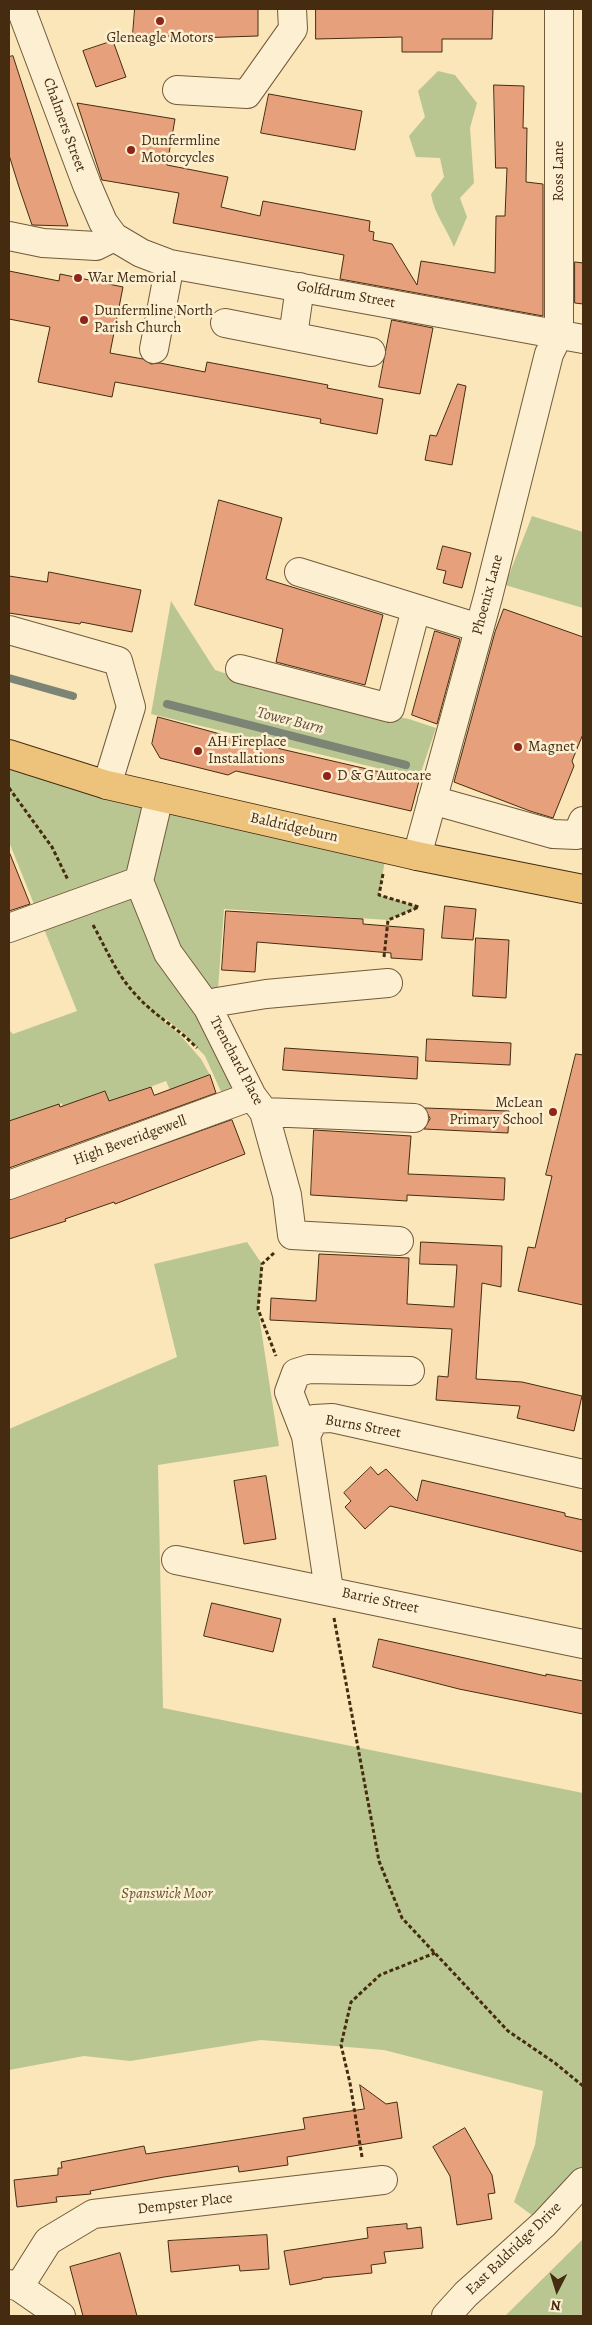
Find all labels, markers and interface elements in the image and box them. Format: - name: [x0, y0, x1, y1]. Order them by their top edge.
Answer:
- marker: Gleneagle Motors: [154, 15, 166, 27]
- place label: Gleneagle Motors: [106, 29, 214, 47]
- street label: Chalmers Street: [39, 75, 89, 175]
- place label: Dunfermline Motorcycles: [141, 132, 220, 167]
- street label: Ross Lane: [550, 141, 568, 201]
- marker: Dunfermline Motorcycles: [125, 144, 137, 156]
- place label: War Memorial: [88, 269, 176, 287]
- marker: War Memorial: [72, 272, 84, 284]
- street label: Golfdrum Street: [295, 277, 397, 313]
- place label: Dunfermline North Parish Church: [94, 302, 213, 337]
- marker: Dunfermline North Parish Church: [78, 314, 90, 326]
- street label: Phoenix Lane: [469, 553, 507, 637]
- water label: Tower Burn: [255, 703, 325, 739]
- place label: AH Fireplace Installations: [208, 733, 286, 768]
- place label: Magnet: [528, 738, 575, 756]
- marker: Magnet: [512, 741, 524, 753]
- marker: AH Fireplace Installations: [192, 745, 204, 757]
- place label: D & G Autocare: [337, 767, 431, 785]
- marker: D & G Autocare: [321, 770, 333, 782]
- street label: Baldridgeburn: [248, 809, 340, 847]
- street label: Trenchard Place: [205, 1013, 267, 1109]
- place label: McLean Primary School: [449, 1094, 543, 1129]
- marker: McLean Primary School: [547, 1106, 559, 1118]
- street label: High Beveridgewell: [71, 1112, 189, 1170]
- street label: Burns Street: [324, 1411, 402, 1443]
- street label: Barrie Street: [340, 1584, 420, 1618]
- park label: Spanswick Moor: [121, 1885, 213, 1903]
- street label: Dempster Place: [136, 2189, 234, 2219]
- street label: East Baldridge Drive: [462, 2199, 566, 2299]
- north arrow: [532, 2265, 582, 2315]
- text: N: [550, 2296, 562, 2315]

